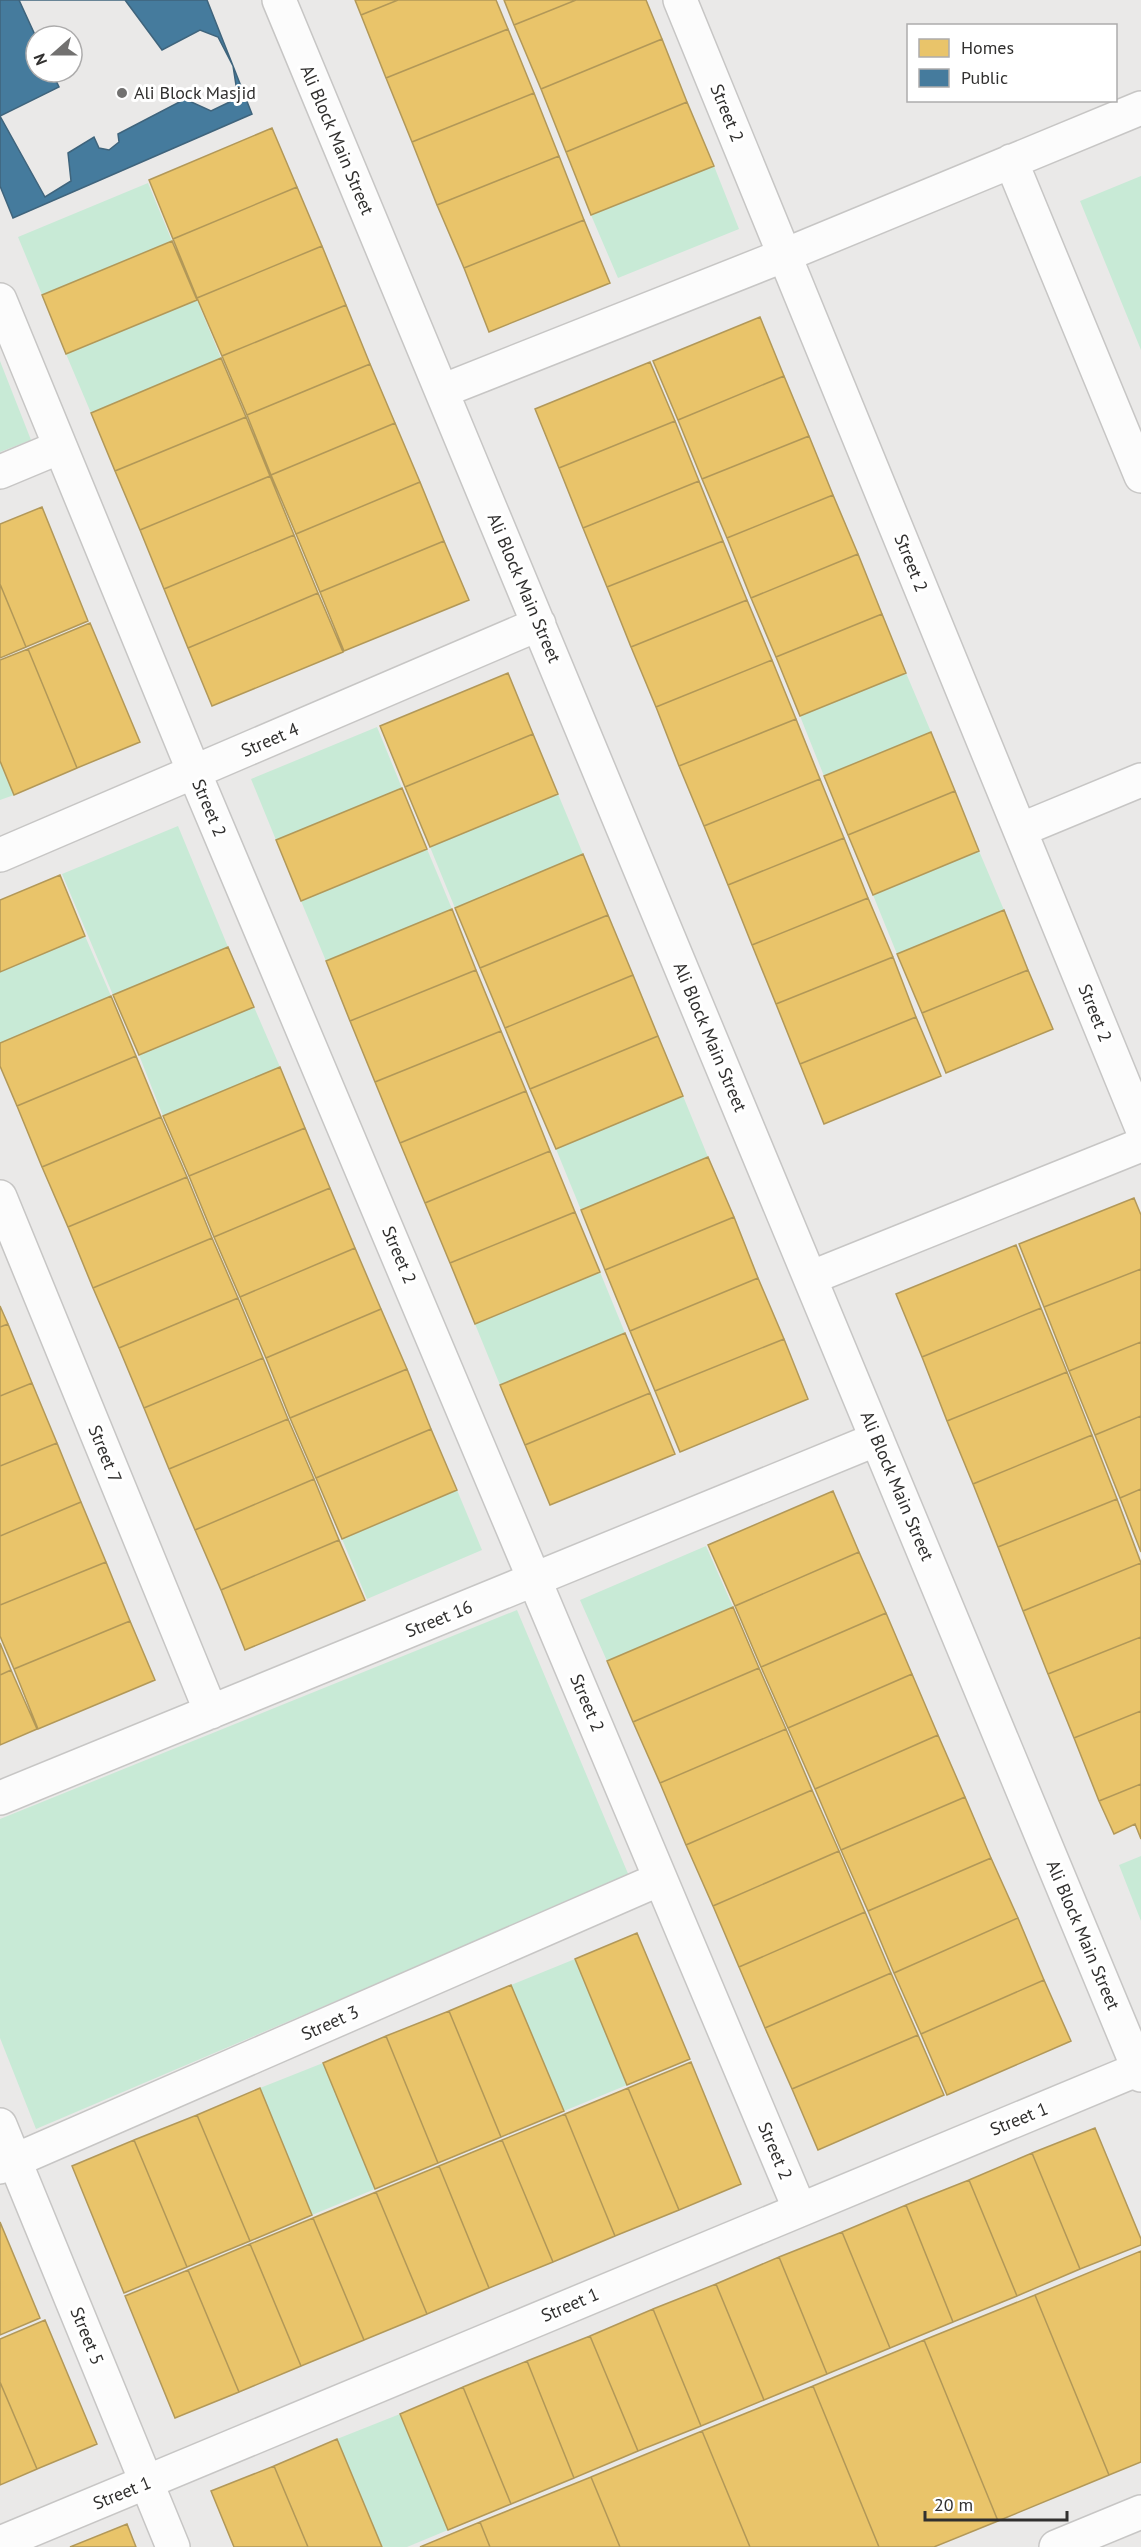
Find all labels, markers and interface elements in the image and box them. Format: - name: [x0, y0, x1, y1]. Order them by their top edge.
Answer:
- north arrow: [24, 24, 84, 84]
- legend: [907, 24, 1117, 102]
- text: Homes: [961, 36, 1014, 59]
- text: N: [29, 51, 51, 68]
- street label: Ali Block Main Street: [296, 61, 379, 218]
- text: Public: [961, 66, 1008, 89]
- street label: Street 2: [705, 80, 749, 145]
- place label: Ali Block Masjid: [134, 81, 256, 104]
- marker: Ali Block Masjid: [115, 86, 129, 100]
- street label: Ali Block Main Street: [483, 509, 566, 666]
- street label: Street 2: [889, 530, 933, 595]
- street label: Street 4: [237, 717, 302, 762]
- street label: Street 2: [187, 775, 232, 840]
- street label: Ali Block Main Street: [669, 958, 752, 1115]
- street label: Street 2: [1073, 980, 1117, 1045]
- street label: Street 2: [377, 1222, 422, 1287]
- street label: Ali Block Main Street: [856, 1407, 939, 1564]
- street label: Street 7: [83, 1421, 127, 1486]
- street label: Street 16: [402, 1595, 476, 1642]
- street label: Street 2: [565, 1670, 610, 1735]
- street label: Ali Block Main Street: [1042, 1856, 1125, 2013]
- street label: Street 3: [297, 2000, 362, 2045]
- street label: Street 1: [986, 2097, 1051, 2141]
- street label: Street 2: [753, 2118, 798, 2183]
- street label: Street 1: [537, 2282, 602, 2327]
- street label: Street 5: [65, 2303, 109, 2368]
- street label: Street 1: [89, 2471, 154, 2515]
- scale bar: [925, 2484, 1068, 2522]
- text: 20 m: [934, 2493, 973, 2516]

